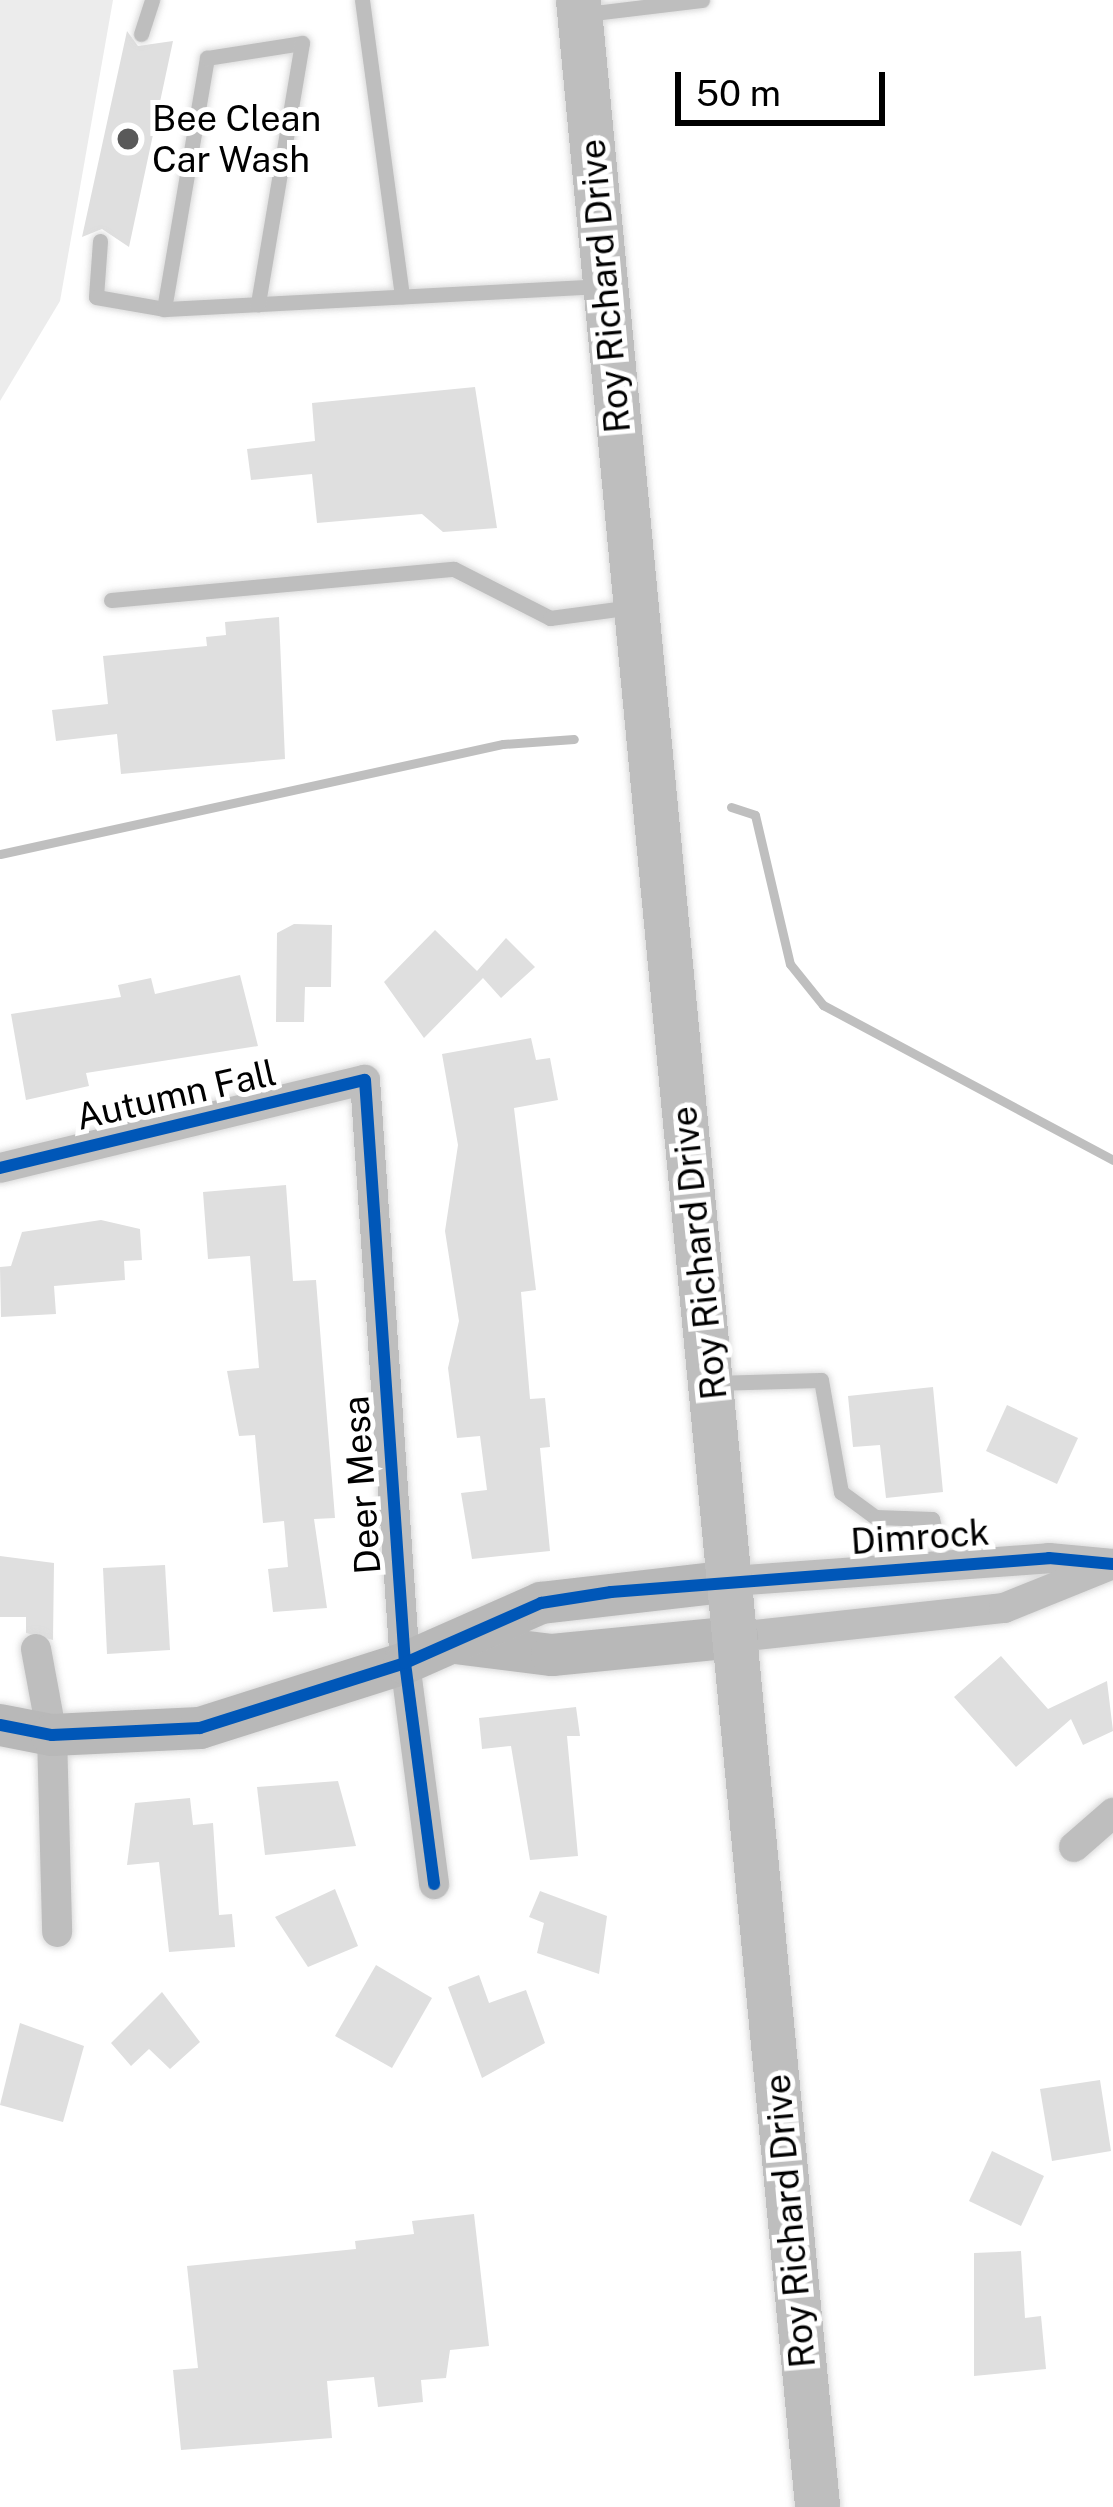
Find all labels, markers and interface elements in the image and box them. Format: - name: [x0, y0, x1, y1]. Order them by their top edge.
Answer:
- scale bar: [681, 48, 891, 122]
- text: 50 m: [696, 72, 781, 114]
- place label: Bee Clean Car Wash: [152, 96, 321, 181]
- marker: Bee Clean Car Wash: [115, 126, 141, 152]
- street label: Roy Richard Drive: [571, 137, 639, 435]
- street label: Autumn Fall: [72, 1051, 280, 1139]
- street label: Roy Richard Drive: [662, 1104, 736, 1402]
- street label: Deer Mesa: [334, 1394, 390, 1576]
- street label: Dimrock: [849, 1511, 991, 1563]
- street label: Roy Richard Drive: [756, 2072, 824, 2370]

